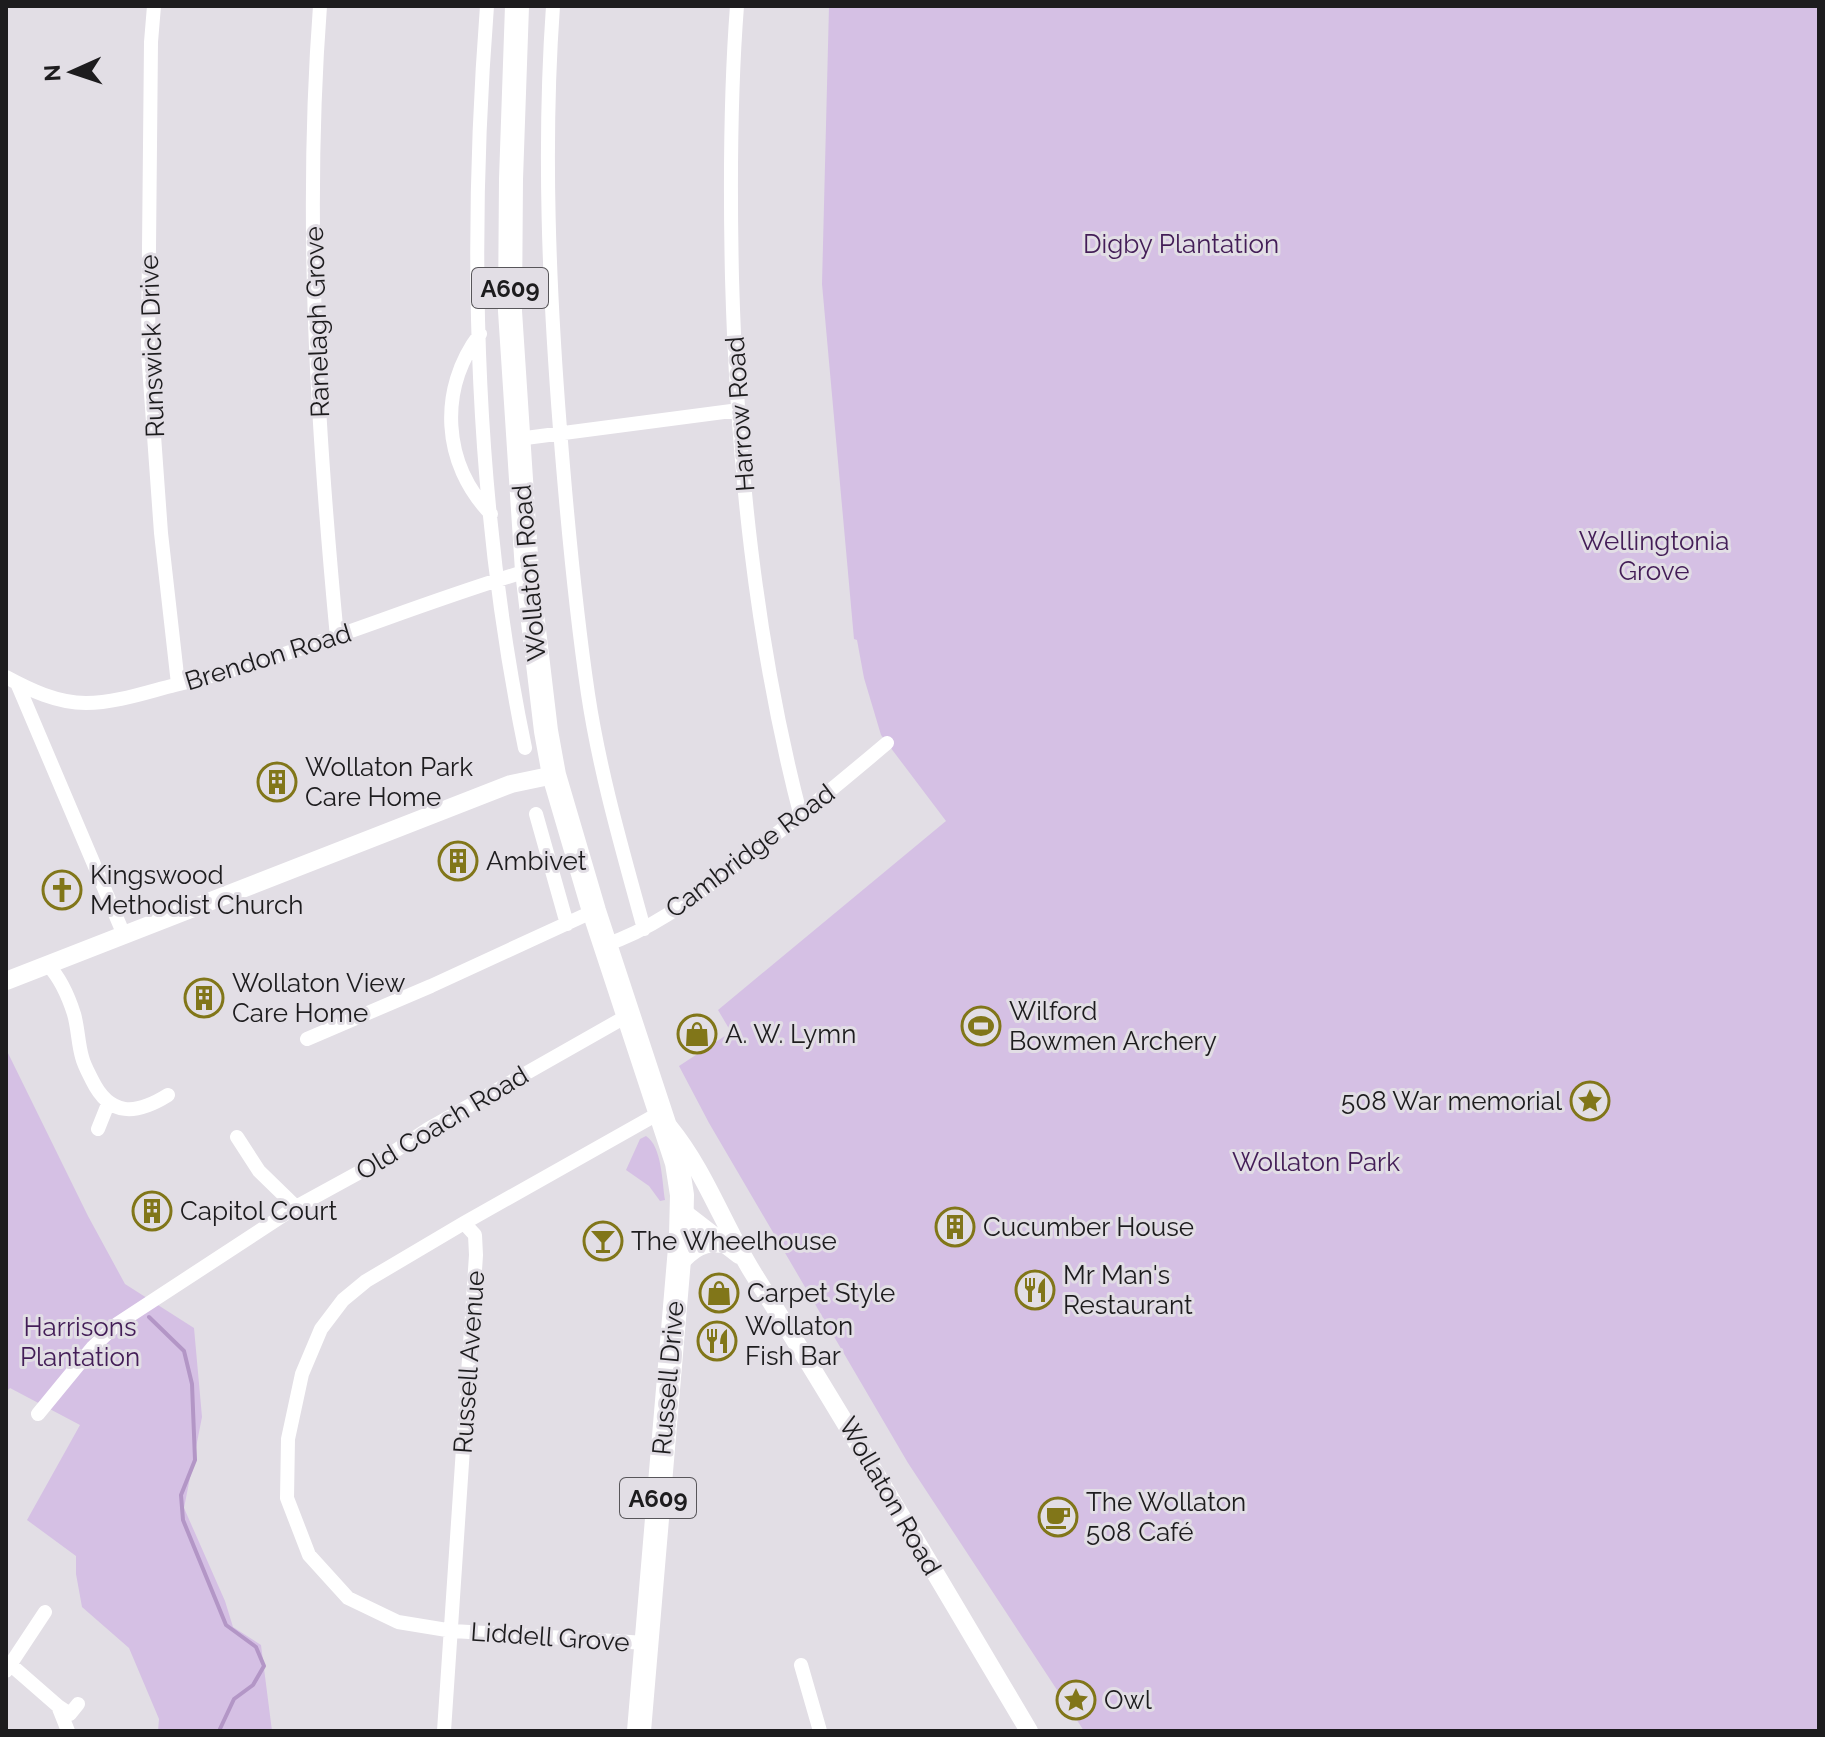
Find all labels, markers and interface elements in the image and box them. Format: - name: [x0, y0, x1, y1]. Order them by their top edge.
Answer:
- north arrow: [32, 32, 112, 112]
- text: N: [39, 64, 65, 82]
- street label: Ranelagh Grove: [299, 226, 335, 418]
- park label: Digby Plantation: [1083, 229, 1279, 259]
- street label: Runswick Drive: [134, 254, 170, 438]
- road number: A609: [472, 268, 548, 308]
- street label: Harrow Road: [720, 335, 760, 493]
- street label: Wollaton Road: [506, 483, 552, 663]
- park label: Wellingtonia Grove: [1579, 526, 1729, 586]
- street label: Brendon Road: [181, 617, 355, 697]
- place label: Wollaton Park Care Home: [305, 752, 473, 812]
- building icon: Wollaton Park Care Home: [256, 761, 298, 803]
- street label: Cambridge Road: [660, 778, 840, 924]
- building icon: Ambivet: [437, 840, 479, 882]
- place label: Ambivet: [486, 846, 587, 876]
- place label: Kingswood Methodist Church: [90, 860, 303, 920]
- church icon: Kingswood Methodist Church: [41, 869, 83, 911]
- place label: Wollaton View Care Home: [232, 968, 405, 1028]
- building icon: Wollaton View Care Home: [183, 977, 225, 1019]
- place label: Wilford Bowmen Archery: [1009, 996, 1217, 1056]
- sports icon: Wilford Bowmen Archery: [960, 1005, 1002, 1047]
- shop icon: A. W. Lymn: [676, 1013, 718, 1055]
- place label: A. W. Lymn: [725, 1019, 856, 1049]
- street label: Old Coach Road: [351, 1060, 533, 1186]
- place icon: 508 War memorial: [1569, 1080, 1611, 1122]
- place label: 508 War memorial: [1341, 1086, 1563, 1116]
- park label: Wollaton Park: [1232, 1147, 1400, 1177]
- building icon: Capitol Court: [131, 1190, 173, 1232]
- place label: Capitol Court: [180, 1196, 337, 1226]
- building icon: Cucumber House: [934, 1206, 976, 1248]
- place label: Cucumber House: [983, 1212, 1194, 1242]
- bar icon: The Wheelhouse: [582, 1220, 624, 1262]
- place label: The Wheelhouse: [631, 1226, 837, 1256]
- place label: Mr Man's Restaurant: [1063, 1260, 1193, 1320]
- restaurant icon: Mr Man's Restaurant: [1014, 1269, 1056, 1311]
- street label: Russell Avenue: [448, 1270, 490, 1454]
- shop icon: Carpet Style: [698, 1272, 740, 1314]
- place label: Carpet Style: [747, 1278, 895, 1308]
- street label: Russell Drive: [646, 1300, 690, 1456]
- place label: Wollaton Fish Bar: [745, 1311, 853, 1371]
- park label: Harrisons Plantation: [20, 1312, 140, 1372]
- restaurant icon: Wollaton Fish Bar: [696, 1320, 738, 1362]
- street label: Wollaton Road: [833, 1412, 947, 1580]
- road number: A609: [620, 1478, 696, 1518]
- place label: The Wollaton 508 Café: [1086, 1487, 1246, 1547]
- cafe icon: The Wollaton 508 Café: [1037, 1496, 1079, 1538]
- street label: Liddell Grove: [469, 1616, 631, 1658]
- place icon: Owl: [1055, 1679, 1097, 1721]
- place label: Owl: [1104, 1685, 1153, 1715]

